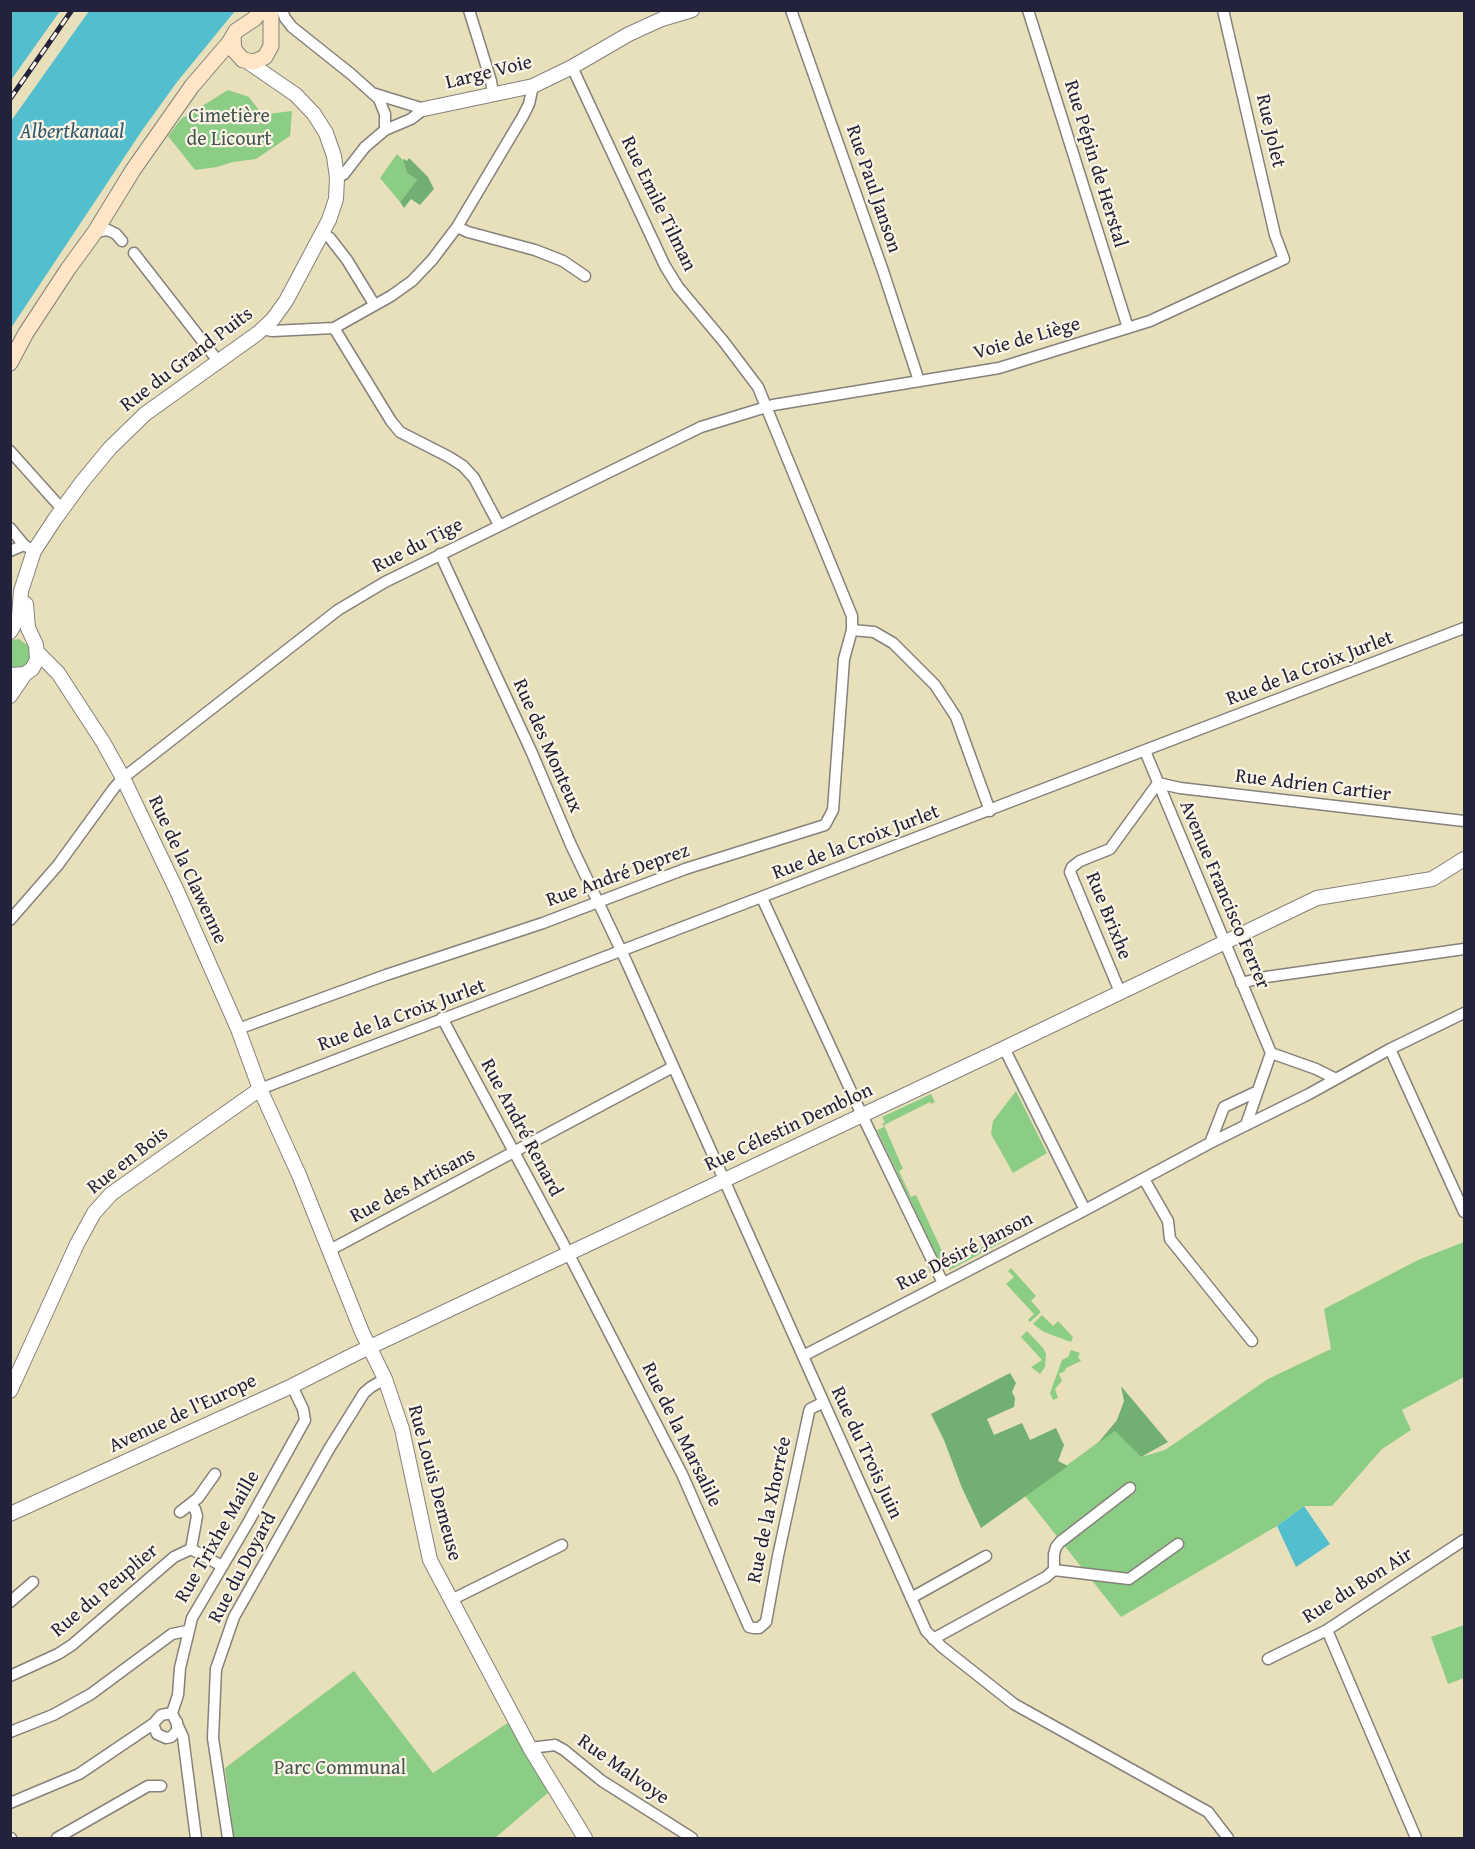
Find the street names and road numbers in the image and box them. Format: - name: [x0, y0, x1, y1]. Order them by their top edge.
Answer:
- street label: Large Voie: [443, 51, 535, 95]
- street label: Rue Pépin de Herstal: [1058, 77, 1132, 251]
- street label: Rue Jolet: [1250, 92, 1290, 170]
- street label: Rue Paul Janson: [840, 122, 906, 256]
- street label: Rue Emile Tilman: [615, 133, 701, 275]
- street label: Rue du Grand Puits: [116, 302, 258, 418]
- street label: Voie de Liège: [971, 312, 1083, 366]
- street label: Rue du Tige: [369, 513, 467, 579]
- street label: Rue de la Croix Jurlet: [1223, 626, 1397, 712]
- street label: Rue des Monteux: [507, 675, 587, 817]
- street label: Rue Adrien Cartier: [1234, 765, 1392, 807]
- street label: Rue de la Clawenne: [142, 792, 232, 948]
- street label: Avenue Francisco Ferrer: [1173, 797, 1275, 993]
- street label: Rue de la Croix Jurlet: [769, 800, 943, 886]
- street label: Rue André Deprez: [543, 839, 693, 913]
- street label: Rue Brixhe: [1080, 869, 1136, 963]
- street label: Rue de la Croix Jurlet: [315, 975, 489, 1057]
- street label: Rue André Renard: [475, 1055, 567, 1201]
- street label: Rue Célestin Demblon: [701, 1078, 877, 1178]
- street label: Rue en Bois: [83, 1122, 173, 1200]
- street label: Rue des Artisans: [346, 1143, 480, 1229]
- street label: Rue Désiré Janson: [893, 1207, 1037, 1297]
- street label: Rue de la Marsalile: [636, 1359, 726, 1511]
- street label: Avenue de l'Europe: [105, 1369, 261, 1459]
- street label: Rue du Trois Juin: [825, 1383, 907, 1523]
- street label: Rue Louis Demeuse: [402, 1402, 466, 1564]
- street label: Rue de la Xhorrée: [743, 1435, 797, 1585]
- street label: Rue Trixhe Maille: [170, 1467, 266, 1607]
- street label: Rue du Doyard: [204, 1508, 282, 1628]
- street label: Rue du Peuplier: [46, 1539, 164, 1643]
- street label: Rue du Bon Air: [1299, 1543, 1417, 1629]
- street label: Rue Malvoye: [573, 1730, 673, 1810]

